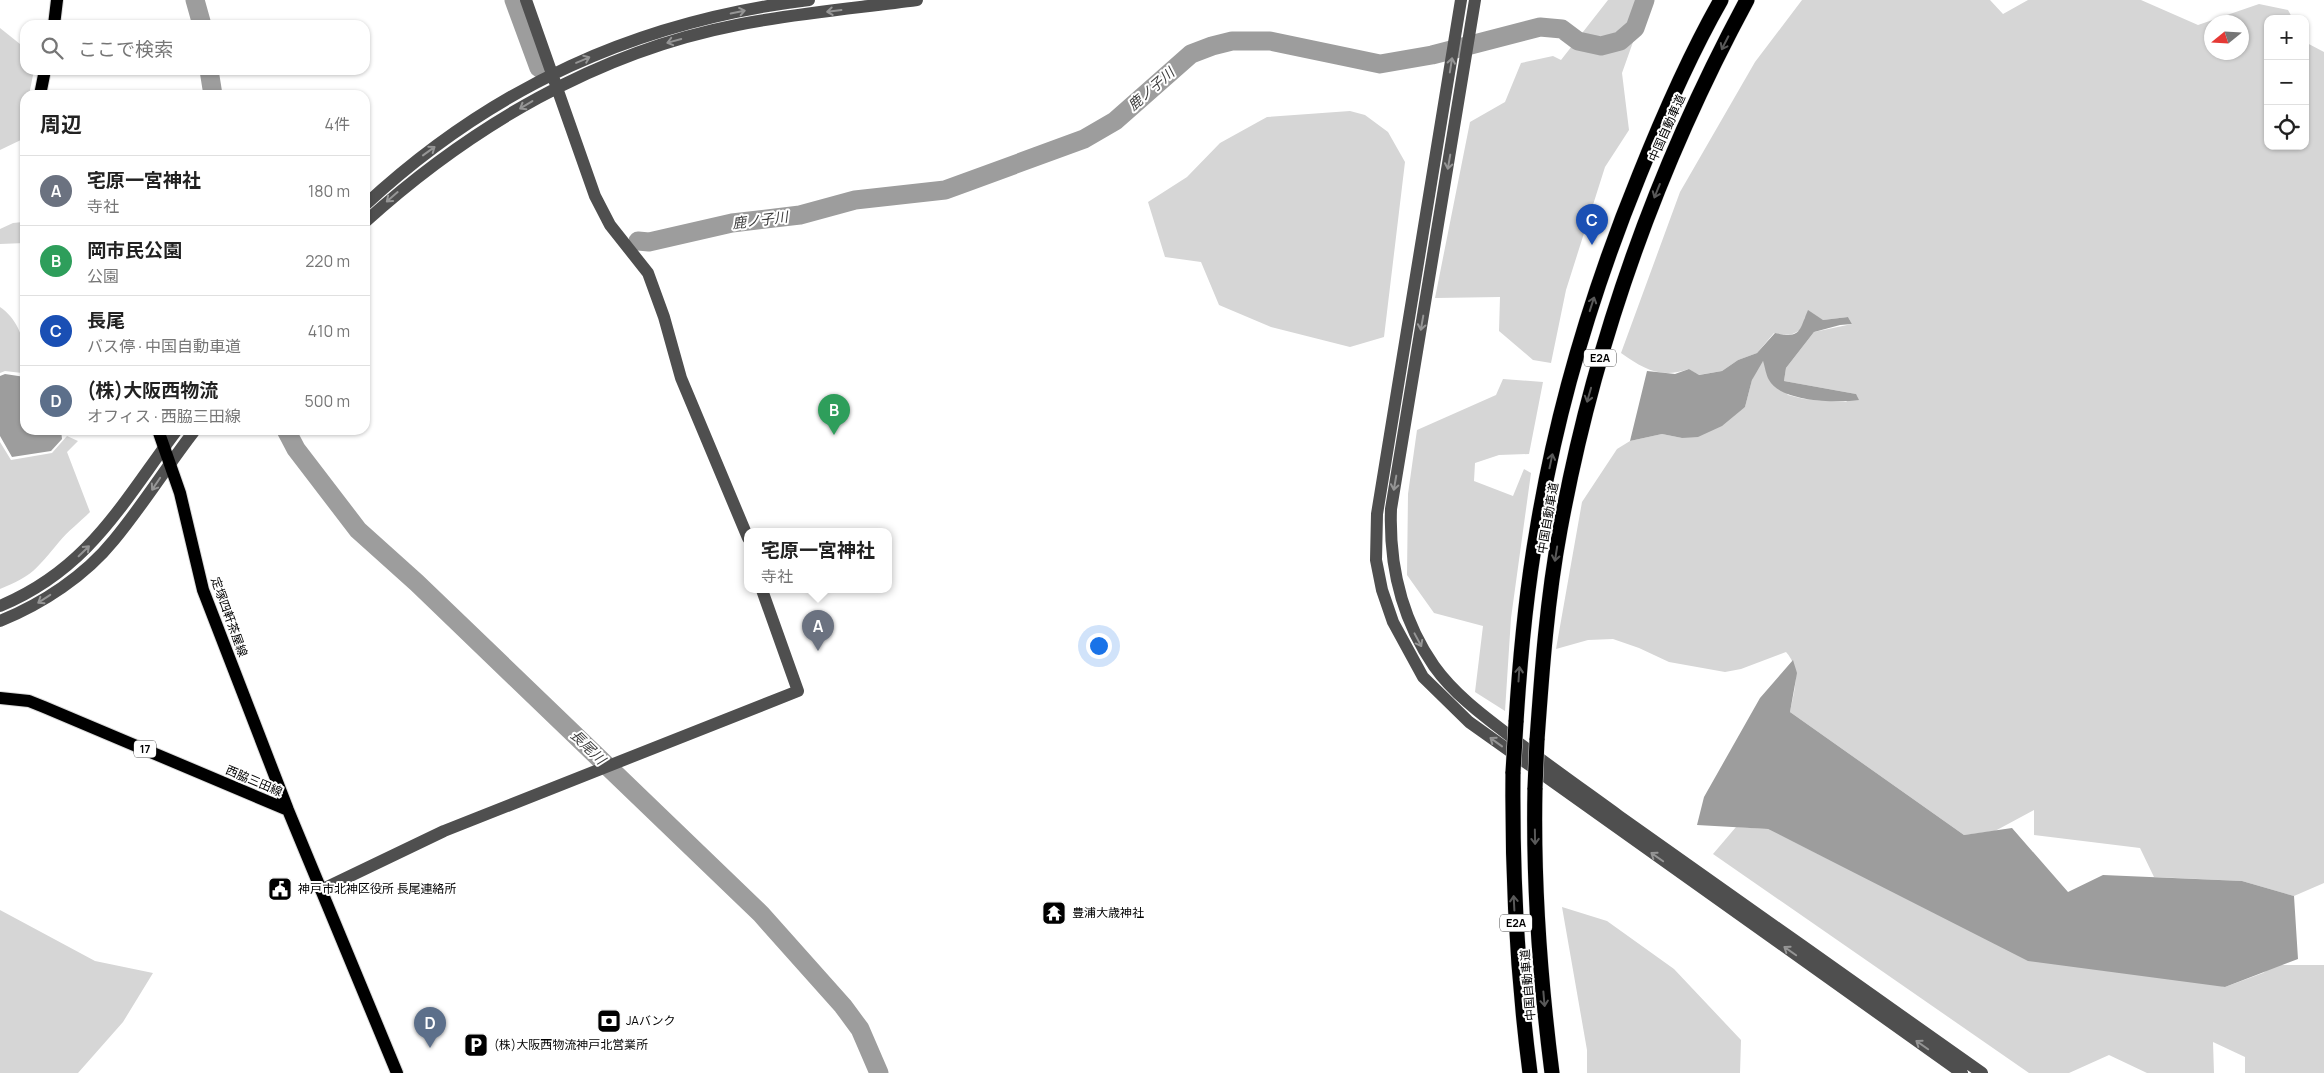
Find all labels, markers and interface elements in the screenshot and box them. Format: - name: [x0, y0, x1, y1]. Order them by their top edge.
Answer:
- one-way arrow: [826, 6, 842, 16]
- one-way arrow: [730, 7, 746, 16]
- north arrow: [2204, 15, 2249, 60]
- map controls: [2264, 15, 2309, 150]
- button: +: [2264, 15, 2309, 60]
- search box: [20, 20, 370, 75]
- icon: search: [38, 34, 66, 62]
- one-way arrow: [1720, 35, 1729, 50]
- text: ここで検索: [78, 36, 173, 62]
- one-way arrow: [667, 36, 683, 46]
- one-way arrow: [575, 54, 590, 64]
- one-way arrow: [1447, 57, 1457, 73]
- button: −: [2264, 60, 2309, 105]
- water label: 鹿ノ子川: [1123, 62, 1180, 114]
- street label: 中国自動車道: [1644, 91, 1689, 164]
- one-way arrow: [519, 101, 533, 111]
- button: locate: [2264, 105, 2309, 150]
- text: 周辺: [40, 110, 82, 138]
- text: 4件: [325, 113, 350, 135]
- one-way arrow: [422, 145, 435, 156]
- one-way arrow: [1443, 154, 1453, 170]
- text: 宅原一宮神社: [87, 167, 201, 193]
- text: A: [51, 180, 61, 202]
- text: 180 m: [308, 180, 350, 202]
- one-way arrow: [1652, 183, 1661, 198]
- one-way arrow: [386, 192, 399, 203]
- text: 寺社: [87, 195, 119, 217]
- pin: C: [1576, 204, 1608, 245]
- water label: 鹿ノ子川: [731, 206, 791, 232]
- text: 岡市民公園: [87, 237, 182, 263]
- text: B: [51, 250, 61, 272]
- text: 220 m: [305, 250, 350, 272]
- text: 公園: [87, 265, 119, 287]
- one-way arrow: [1588, 297, 1598, 313]
- text: 長尾: [87, 307, 125, 333]
- one-way arrow: [1416, 314, 1426, 330]
- text: C: [50, 320, 62, 342]
- text: 410 m: [308, 320, 350, 342]
- text: バス停 · 中国自動車道: [87, 335, 241, 357]
- road number: E2A: [1584, 349, 1616, 366]
- text: (株)大阪西物流: [87, 377, 218, 403]
- one-way arrow: [1584, 386, 1594, 402]
- text: D: [50, 390, 62, 412]
- text: 500 m: [304, 390, 350, 412]
- pin: B: [818, 394, 850, 435]
- text: オフィス · 西脇三田線: [87, 405, 241, 427]
- one-way arrow: [1547, 454, 1556, 470]
- one-way arrow: [1389, 475, 1399, 491]
- one-way arrow: [151, 476, 161, 490]
- street label: 中国自動車道: [1533, 481, 1562, 555]
- popup: [744, 528, 892, 593]
- text: 宅原一宮神社: [761, 537, 875, 563]
- one-way arrow: [77, 545, 89, 557]
- one-way arrow: [1551, 545, 1561, 561]
- text: 寺社: [761, 565, 793, 587]
- street label: 定塚四軒茶屋線: [207, 574, 252, 659]
- one-way arrow: [37, 594, 51, 604]
- pin: A: [802, 610, 834, 651]
- your location: [1086, 633, 1112, 659]
- one-way arrow: [1413, 633, 1423, 648]
- one-way arrow: [1514, 666, 1524, 682]
- water label: 長尾川: [567, 725, 611, 769]
- one-way arrow: [1489, 737, 1503, 747]
- road number: 17: [134, 741, 156, 758]
- street label: 西脇三田線: [223, 761, 285, 800]
- one-way arrow: [1530, 829, 1539, 845]
- one-way arrow: [1650, 852, 1664, 862]
- public building icon: 神戸市北神区役所 長尾連絡所: [267, 876, 293, 902]
- place label: 神戸市北神区役所 長尾連絡所: [298, 880, 456, 897]
- one-way arrow: [1510, 895, 1519, 911]
- temple icon: 豊浦大歳神社: [1041, 900, 1067, 926]
- place label: 豊浦大歳神社: [1072, 904, 1144, 921]
- road number: E2A: [1500, 914, 1532, 931]
- one-way arrow: [1783, 946, 1797, 956]
- street label: 中国自動車道: [1516, 948, 1539, 1022]
- one-way arrow: [1539, 991, 1549, 1007]
- pin: D: [414, 1007, 446, 1048]
- bank icon: JAバンク: [596, 1008, 622, 1034]
- place label: JAバンク: [626, 1012, 676, 1029]
- parking icon: (株)大阪西物流神戸北営業所: [463, 1032, 489, 1058]
- place label: (株)大阪西物流神戸北営業所: [494, 1036, 648, 1053]
- one-way arrow: [1915, 1040, 1929, 1050]

